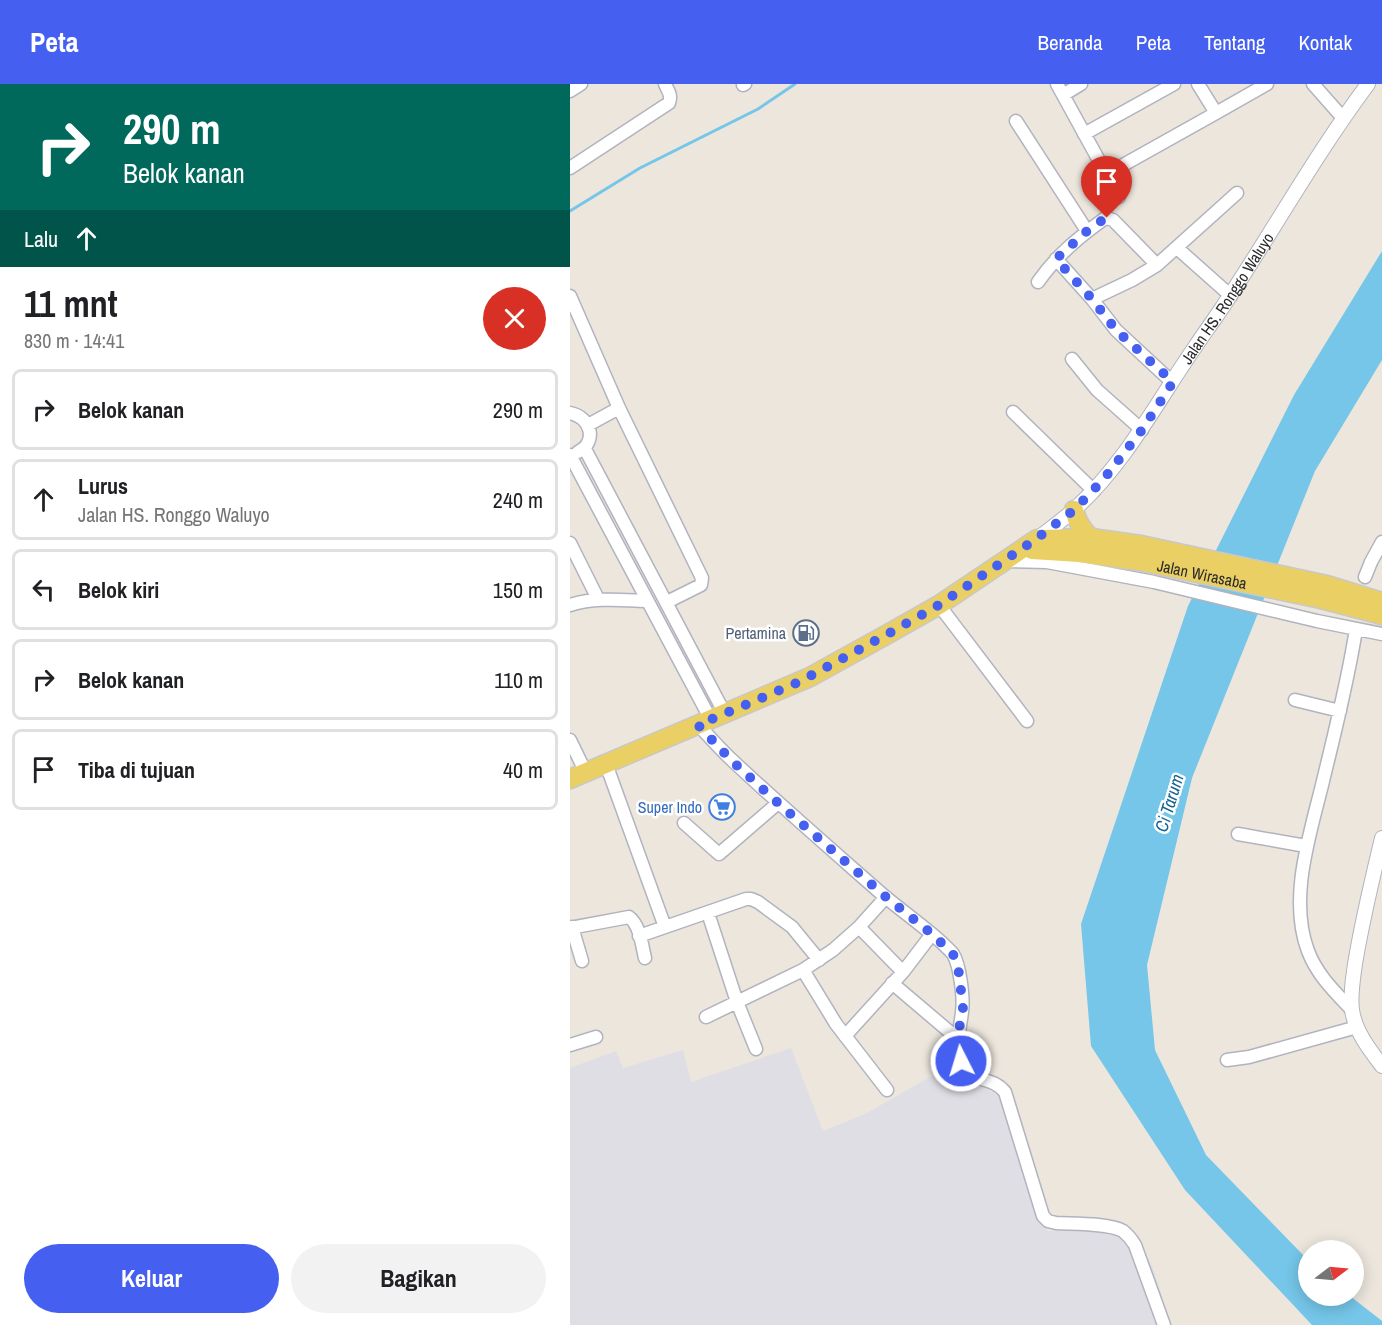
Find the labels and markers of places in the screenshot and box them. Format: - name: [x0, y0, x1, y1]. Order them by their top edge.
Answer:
- pin: [1081, 156, 1132, 218]
- fuel station icon: Pertamina: [791, 618, 821, 648]
- place label: Pertamina: [725, 622, 787, 644]
- supermarket icon: Super Indo: [707, 792, 737, 822]
- place label: Super Indo: [638, 796, 702, 818]

